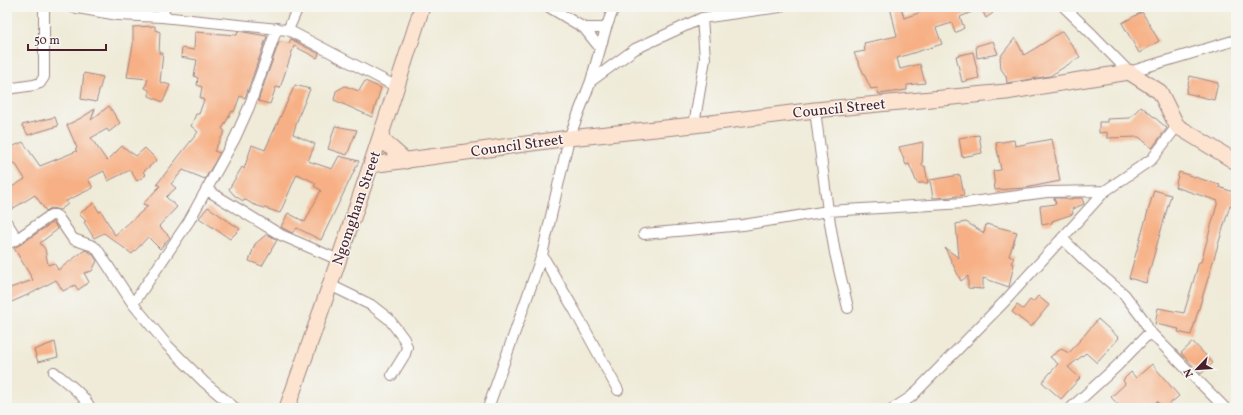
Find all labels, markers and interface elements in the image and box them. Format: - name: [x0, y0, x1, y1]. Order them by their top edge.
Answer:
- scale bar: [28, 26, 106, 52]
- text: 50 m: [34, 33, 60, 49]
- street label: Council Street: [792, 94, 887, 125]
- street label: Council Street: [470, 130, 565, 163]
- street label: Ngomgham Street: [328, 148, 387, 269]
- north arrow: [1177, 349, 1217, 389]
- text: N: [1181, 366, 1198, 379]

